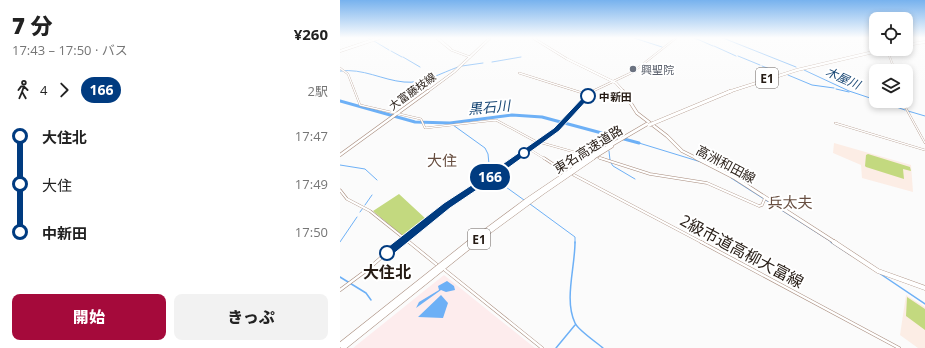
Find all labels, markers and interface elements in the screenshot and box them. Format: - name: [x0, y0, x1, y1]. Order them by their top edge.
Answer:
- text: 7 分: [12, 10, 53, 40]
- map controls: [869, 12, 913, 108]
- button: locate: [869, 12, 913, 56]
- text: ¥260: [294, 24, 328, 44]
- text: 17:43 – 17:50 · バス: [12, 41, 128, 59]
- place label: 興聖院: [641, 62, 674, 77]
- water label: 木屋川: [823, 63, 865, 94]
- marker: 興聖院: [628, 64, 638, 74]
- button: layers: [869, 64, 913, 108]
- road number: E1: [756, 68, 778, 88]
- street label: 大富藤枝線: [385, 69, 439, 113]
- icon: walk: [12, 79, 34, 101]
- icon: forward: [53, 79, 75, 101]
- text: 166: [89, 80, 113, 99]
- text: 4: [40, 81, 47, 99]
- text: 2駅: [308, 82, 328, 100]
- marker: 中新田: [580, 88, 596, 104]
- place label: 中新田: [599, 89, 632, 104]
- water label: 黒石川: [467, 96, 513, 118]
- street label: 東名高速道路: [550, 121, 626, 177]
- text: 大住北: [42, 127, 87, 147]
- text: 17:47: [295, 127, 328, 145]
- street label: 高洲和田線: [693, 141, 759, 187]
- unlabelled marker: [518, 147, 530, 159]
- district label: 大住: [427, 150, 457, 170]
- line badge: 166: [467, 164, 513, 190]
- text: 166: [478, 167, 502, 186]
- text: 大住: [42, 175, 72, 195]
- text: 17:49: [295, 175, 328, 193]
- district label: 兵太夫: [767, 192, 813, 212]
- street label: 2級市道高柳大富線: [676, 209, 808, 293]
- text: 中新田: [42, 223, 87, 243]
- text: 17:50: [295, 223, 328, 241]
- road number: E1: [468, 229, 490, 249]
- marker: 大住北: [379, 245, 395, 261]
- place label: 大住北: [363, 261, 411, 283]
- button: 開始: [12, 294, 166, 340]
- button: きっぷ: [174, 294, 328, 340]

